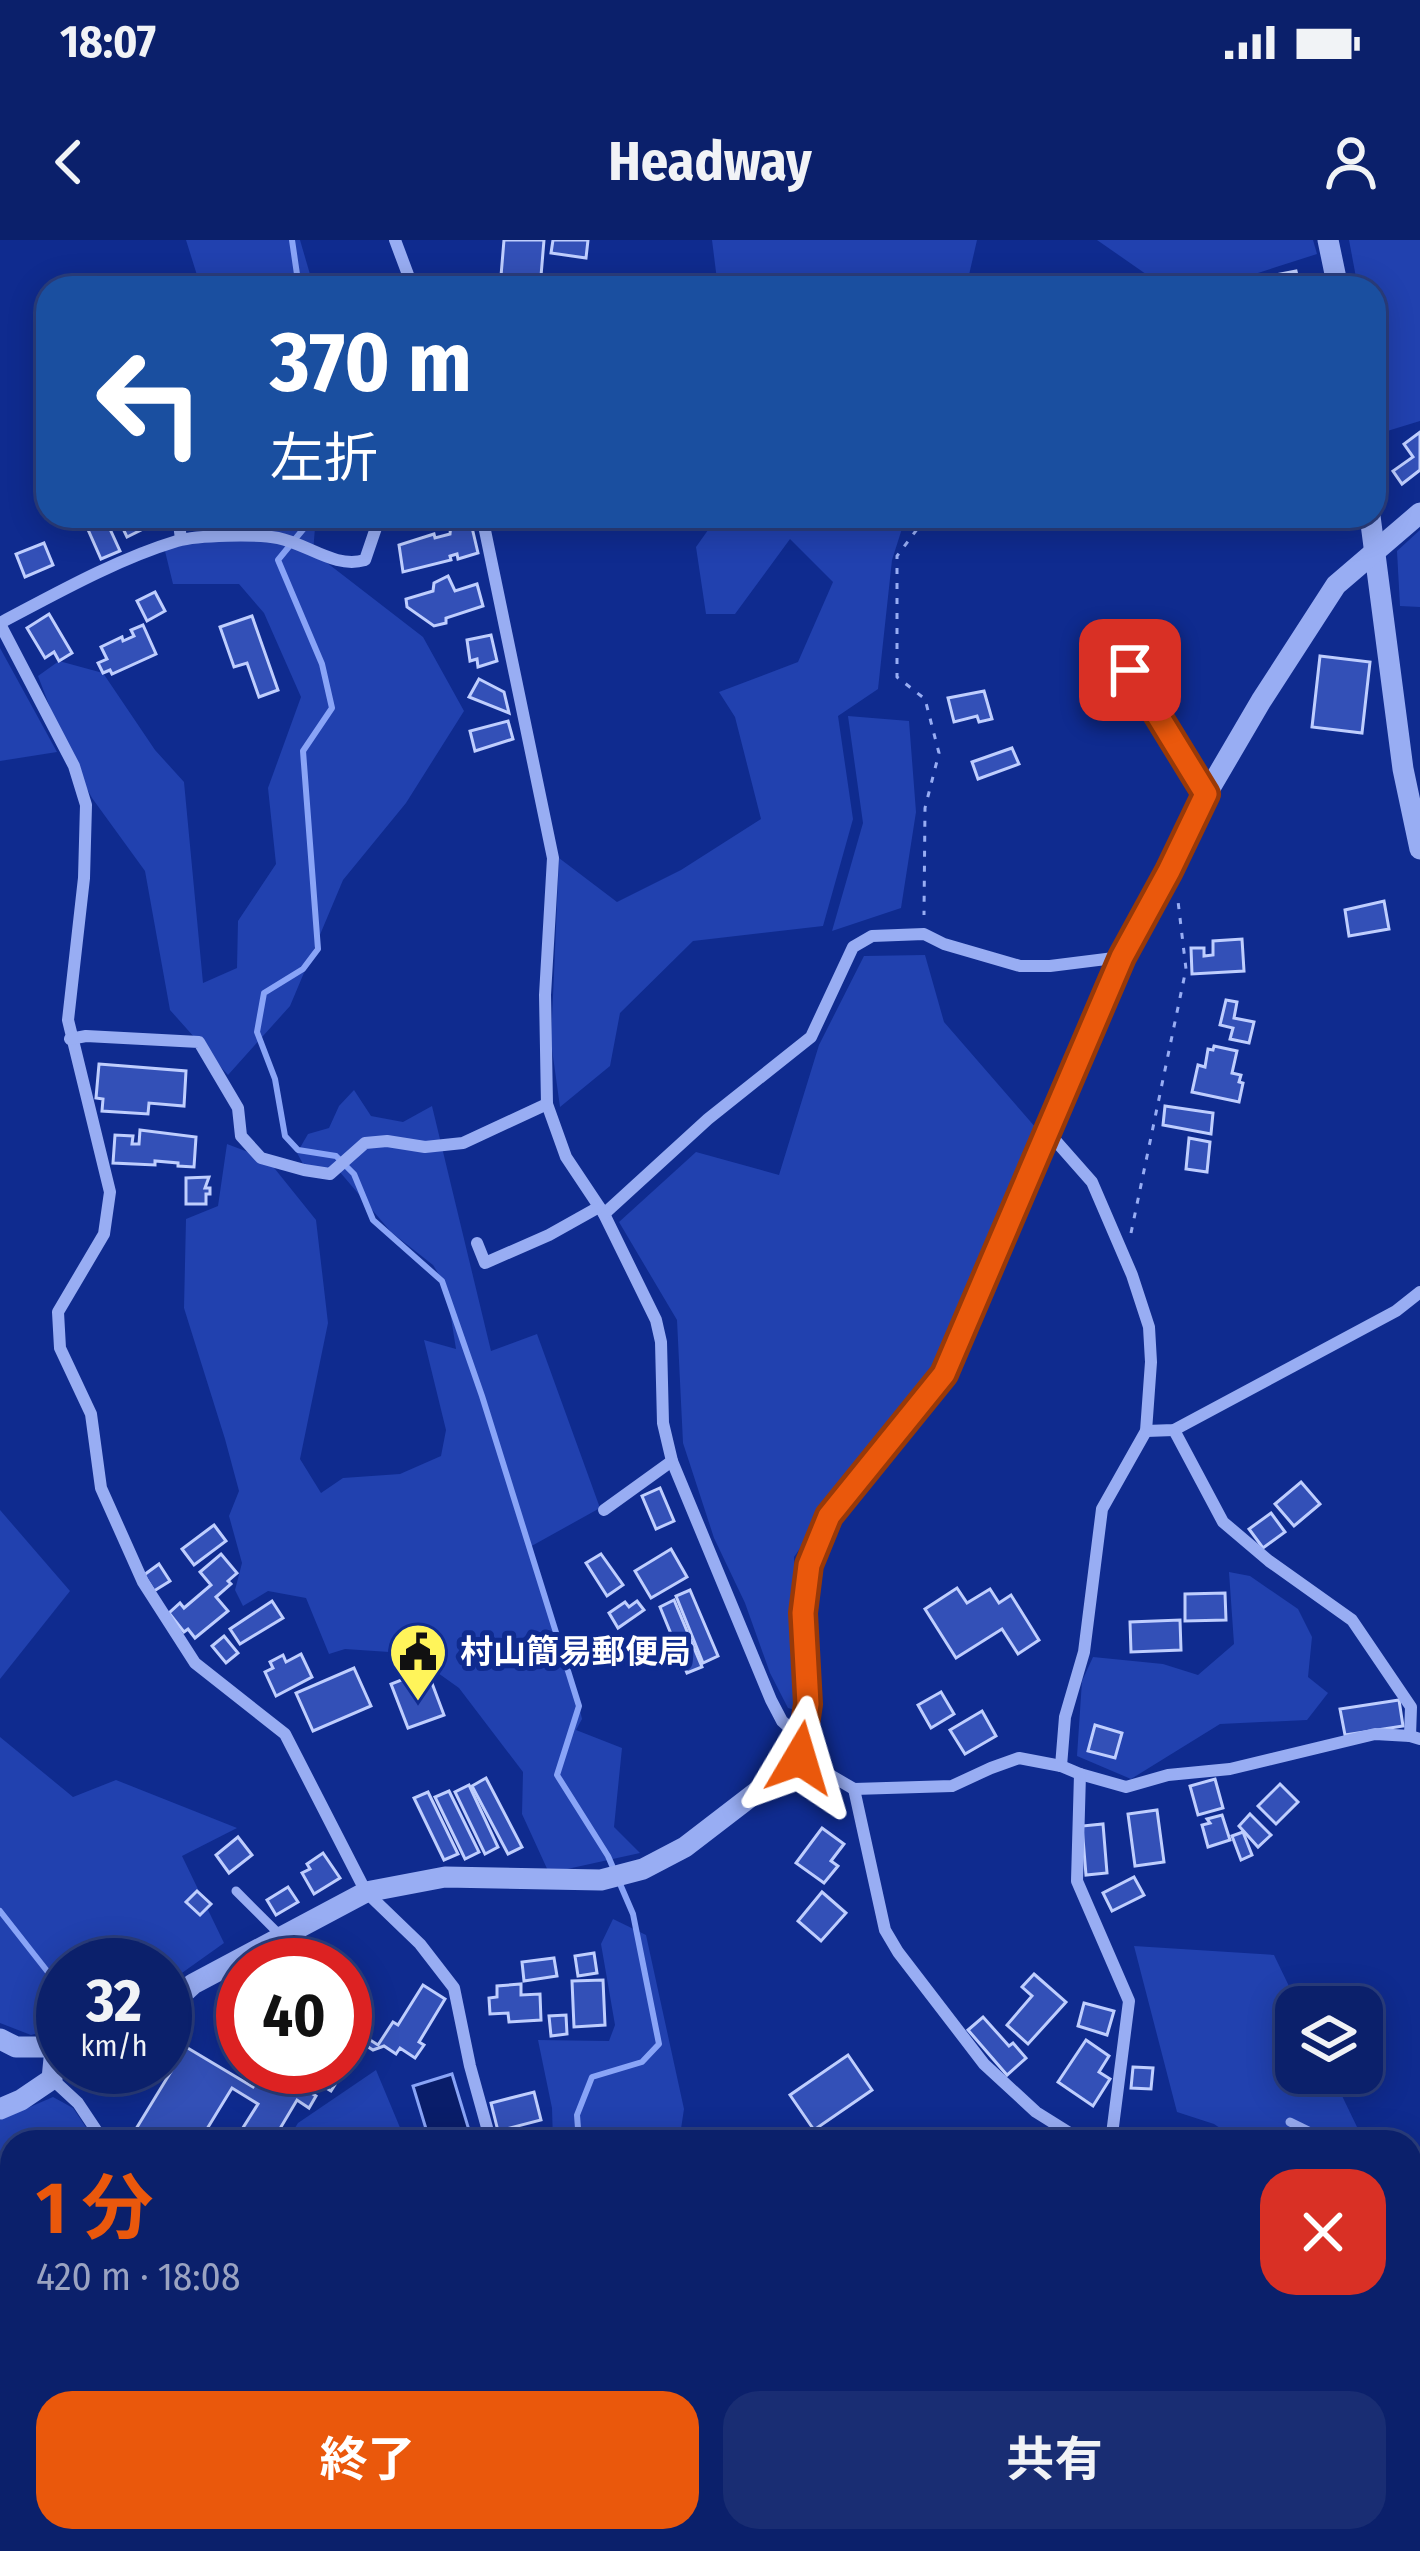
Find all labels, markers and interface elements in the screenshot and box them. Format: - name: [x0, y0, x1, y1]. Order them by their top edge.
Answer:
- text: 18:07: [60, 15, 156, 69]
- icon: back: [36, 129, 102, 195]
- icon: person: [1318, 129, 1384, 195]
- text: Headway: [608, 130, 812, 194]
- text: 370 m: [270, 312, 472, 413]
- icon: left: [72, 324, 228, 480]
- text: 左折: [270, 427, 378, 491]
- pin: [1079, 619, 1181, 721]
- icon: arrive: [1097, 637, 1163, 703]
- public building icon: 村山簡易郵便局: [387, 1621, 449, 1703]
- place label: 村山簡易郵便局: [460, 1632, 691, 1672]
- position arrow: [737, 1695, 863, 1821]
- speed limit sign: 40: [216, 1938, 372, 2094]
- text: 32: [86, 1965, 142, 2037]
- map controls: [1275, 1986, 1383, 2094]
- button: layers: [1275, 1986, 1383, 2094]
- text: km/h: [81, 2028, 147, 2064]
- text: 1 分: [36, 2166, 153, 2252]
- button: close: [1260, 2169, 1386, 2295]
- text: 420 m · 18:08: [36, 2254, 240, 2300]
- button: 終了: [36, 2391, 699, 2529]
- button: 共有: [723, 2391, 1386, 2529]

